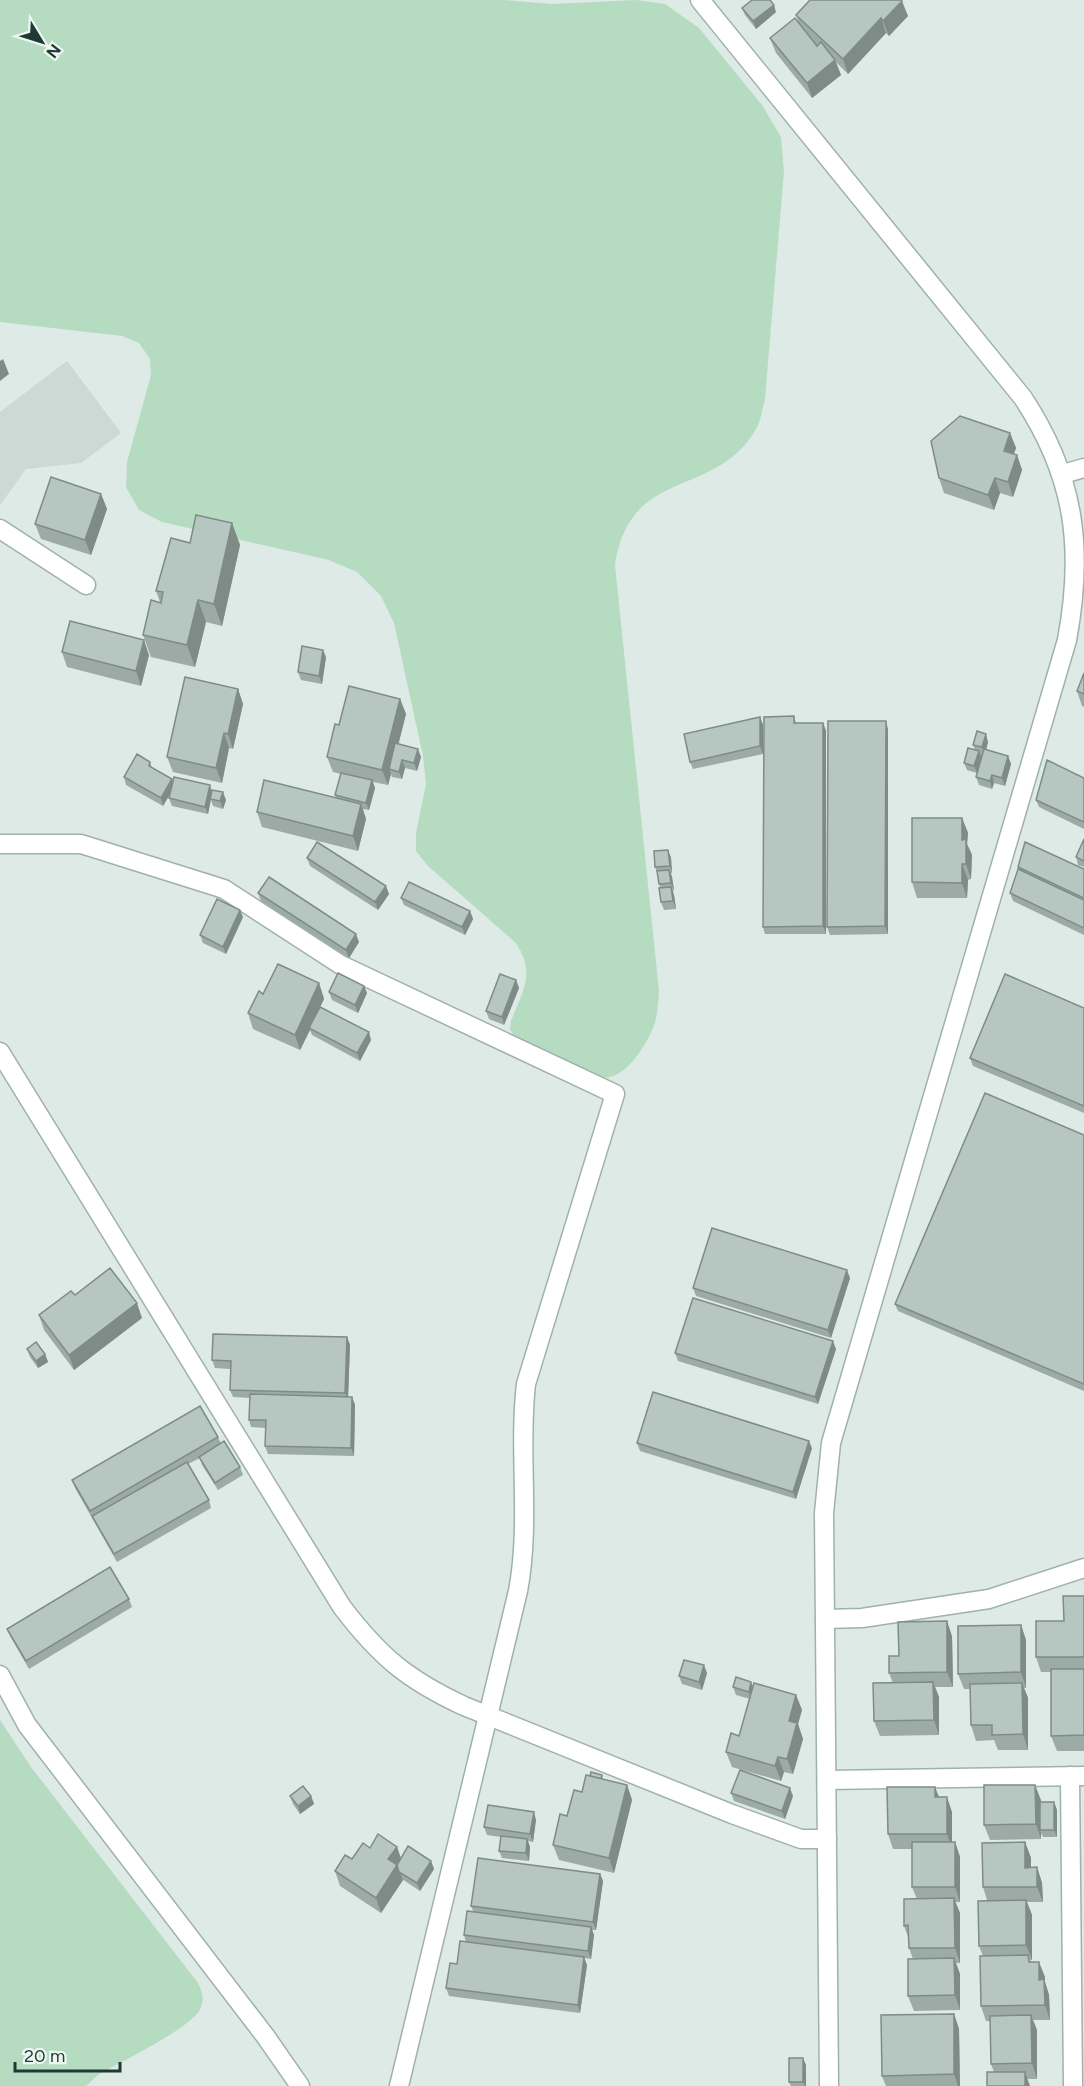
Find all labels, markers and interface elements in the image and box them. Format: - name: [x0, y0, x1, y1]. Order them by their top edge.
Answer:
- north arrow: [12, 12, 72, 72]
- text: N: [42, 40, 65, 62]
- scale bar: [15, 2035, 120, 2073]
- text: 20 m: [24, 2045, 65, 2067]

